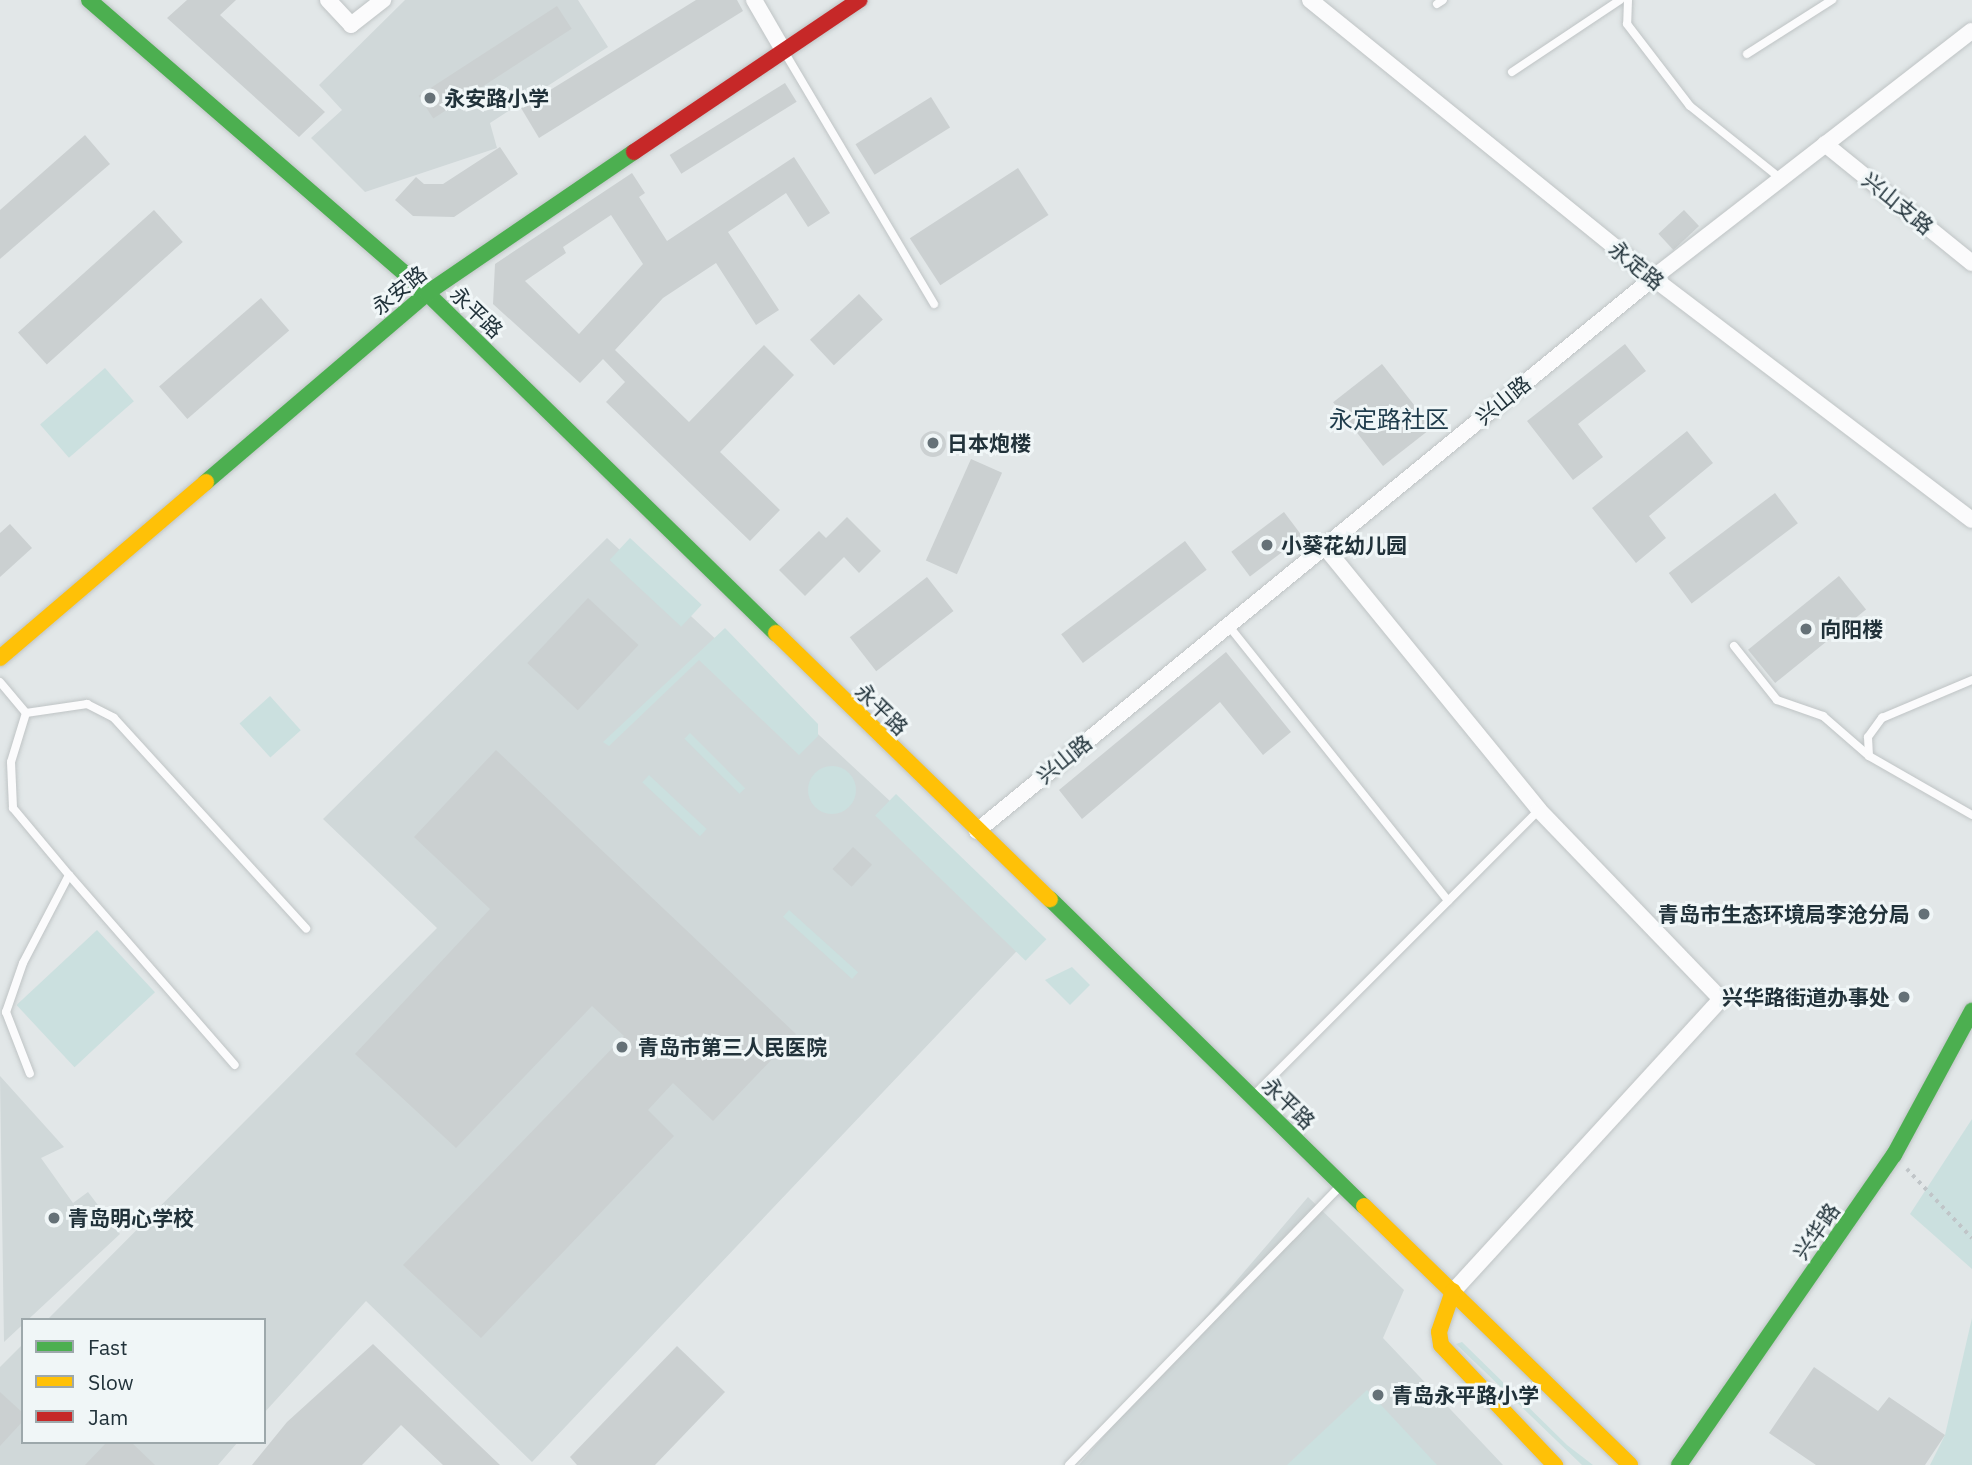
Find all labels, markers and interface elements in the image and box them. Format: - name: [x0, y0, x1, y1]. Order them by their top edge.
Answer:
- place label: 永安路小学: [444, 85, 549, 111]
- marker: 永安路小学: [422, 90, 438, 106]
- street label: 兴山支路: [1857, 167, 1939, 239]
- street label: 永定路: [1605, 235, 1669, 295]
- street label: 永安路: [367, 260, 431, 320]
- street label: 永平路: [446, 281, 508, 343]
- street label: 兴山路: [1471, 370, 1535, 430]
- district label: 永定路社区: [1329, 406, 1449, 434]
- place label: 日本炮楼: [947, 430, 1031, 456]
- marker: 日本炮楼: [925, 435, 941, 451]
- place label: 小葵花幼儿园: [1281, 532, 1407, 558]
- marker: 小葵花幼儿园: [1259, 537, 1275, 553]
- place label: 向阳楼: [1820, 616, 1883, 642]
- marker: 向阳楼: [1798, 621, 1814, 637]
- street label: 永平路: [851, 678, 913, 740]
- street label: 兴山路: [1032, 729, 1096, 789]
- place label: 青岛市生态环境局李沧分局: [1658, 901, 1910, 927]
- marker: 青岛市生态环境局李沧分局: [1916, 906, 1932, 922]
- place label: 兴华路街道办事处: [1722, 984, 1890, 1010]
- marker: 兴华路街道办事处: [1896, 989, 1912, 1005]
- place label: 青岛市第三人民医院: [638, 1034, 827, 1060]
- marker: 青岛市第三人民医院: [612, 1037, 632, 1057]
- street label: 永平路: [1258, 1072, 1320, 1134]
- street label: 兴华路: [1788, 1198, 1844, 1264]
- place label: 青岛明心学校: [68, 1205, 194, 1231]
- marker: 青岛明心学校: [46, 1210, 62, 1226]
- legend: [21, 1318, 266, 1444]
- text: Fast: [88, 1333, 128, 1361]
- text: Slow: [88, 1368, 134, 1396]
- place label: 青岛永平路小学: [1392, 1382, 1539, 1408]
- marker: 青岛永平路小学: [1370, 1387, 1386, 1403]
- text: Jam: [88, 1403, 128, 1431]

